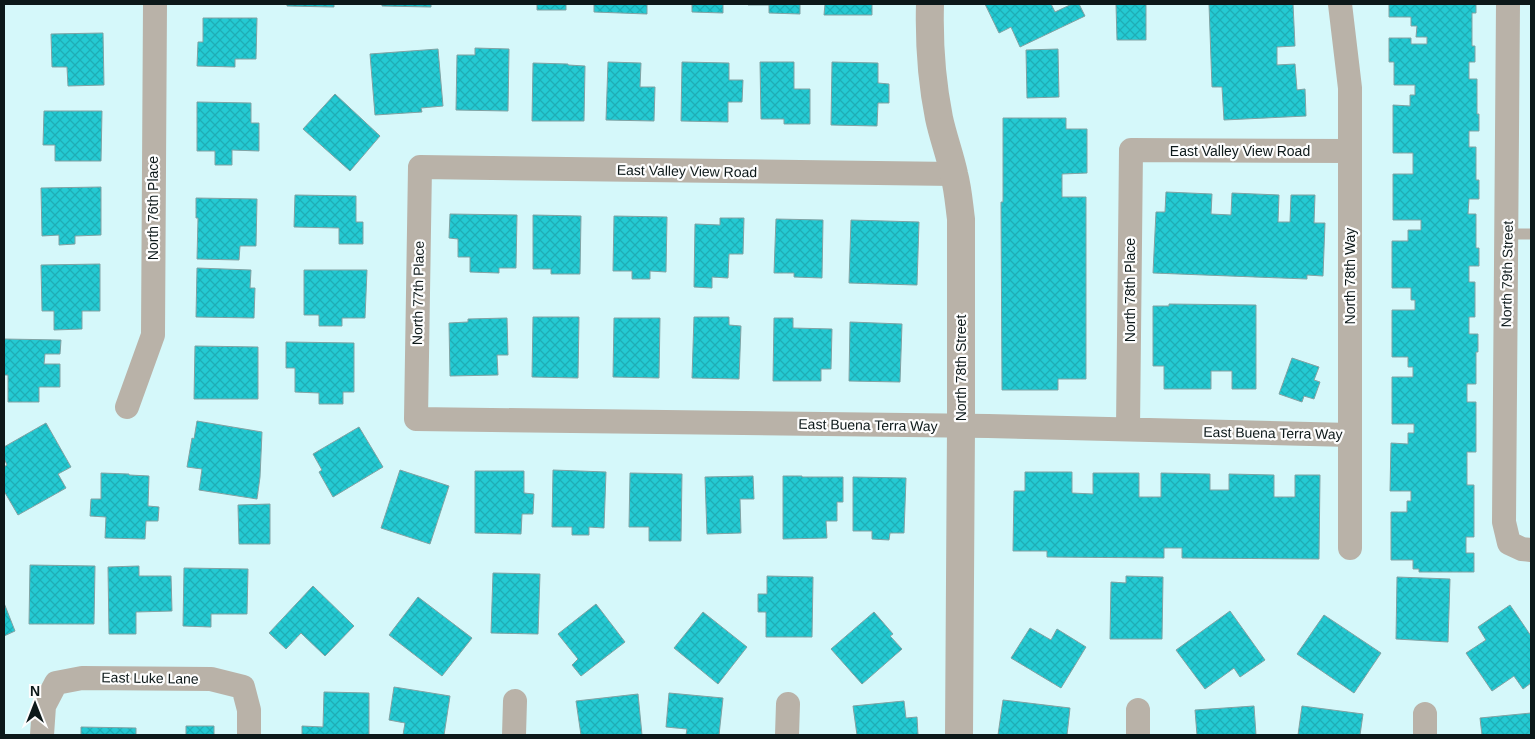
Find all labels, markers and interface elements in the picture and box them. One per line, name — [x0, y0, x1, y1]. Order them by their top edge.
street label: East Valley View Road — [1170, 143, 1310, 159]
street label: North 76th Place — [145, 156, 161, 260]
street label: East Valley View Road — [617, 162, 757, 180]
street label: North 79th Street — [1498, 220, 1516, 327]
street label: North 78th Way — [1342, 228, 1358, 324]
street label: North 78th Place — [1122, 238, 1138, 342]
street label: North 77th Place — [409, 241, 427, 345]
street label: North 78th Street — [953, 315, 969, 421]
street label: East Buena Terra Way — [798, 416, 938, 434]
street label: East Buena Terra Way — [1203, 424, 1343, 442]
street label: East Luke Lane — [101, 669, 199, 687]
north arrow — [10, 679, 60, 729]
text: N — [30, 683, 40, 699]

